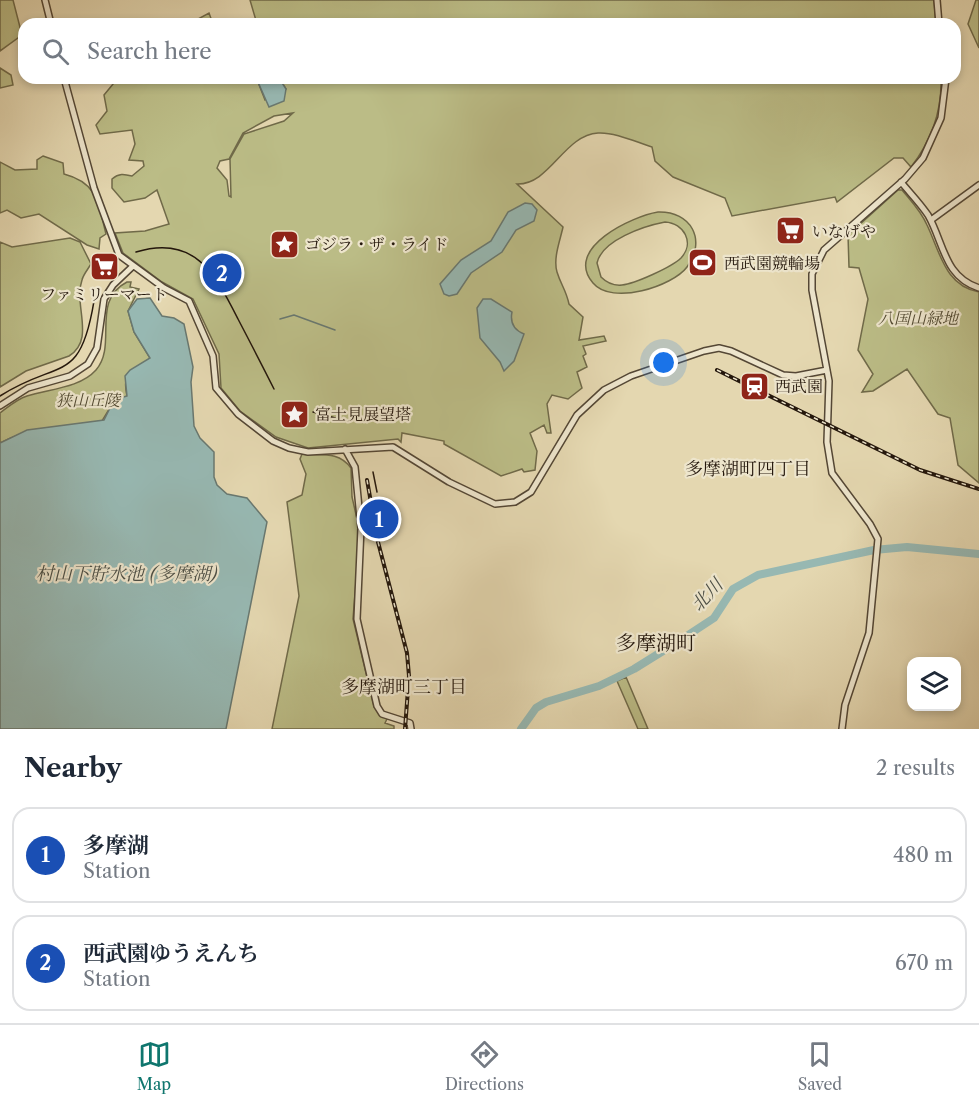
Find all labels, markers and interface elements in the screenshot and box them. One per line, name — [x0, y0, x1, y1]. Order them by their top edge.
search box — [18, 18, 961, 84]
icon: search — [39, 35, 72, 68]
text: Search here — [87, 38, 212, 65]
supermarket icon: いなげや — [775, 215, 807, 247]
place label: いなげや — [812, 221, 876, 241]
place icon: ゴジラ・ザ・ライド — [268, 228, 300, 260]
place label: ゴジラ・ザ・ライド — [305, 234, 449, 254]
sports icon: 西武園競輪場 — [687, 247, 719, 279]
supermarket icon: ファミリーマート — [88, 250, 120, 282]
pin: 2 — [202, 250, 242, 296]
place label: 西武園競輪場 — [724, 253, 820, 273]
place label: ファミリーマート — [40, 284, 168, 304]
park label: 八国山緑地 — [878, 308, 960, 328]
your location — [649, 348, 678, 377]
station icon: 西武園 — [738, 370, 770, 402]
place label: 西武園 — [775, 376, 823, 396]
park label: 狭山丘陵 — [56, 390, 122, 410]
place icon: 富士見展望塔 — [278, 398, 310, 430]
place label: 富士見展望塔 — [315, 404, 411, 424]
district label: 多摩湖町四丁目 — [685, 458, 811, 480]
pin: 1 — [360, 496, 398, 542]
water label: 村山下貯水池 (多摩湖) — [36, 563, 218, 585]
water label: 北川 — [687, 573, 729, 616]
district label: 多摩湖町 — [616, 631, 696, 655]
map controls — [907, 657, 961, 711]
button: layers — [907, 657, 961, 711]
district label: 多摩湖町三丁目 — [341, 676, 467, 698]
text: Nearby — [24, 752, 122, 784]
text: 2 results — [876, 756, 955, 780]
text: 多摩湖 — [83, 832, 149, 859]
text: 1 — [41, 843, 50, 867]
text: 480 m — [893, 843, 953, 867]
text: Station — [83, 859, 151, 883]
text: 西武園ゆうえんち — [83, 940, 259, 967]
text: 2 — [40, 951, 51, 975]
text: 670 m — [895, 951, 953, 975]
text: Station — [83, 967, 151, 991]
tab: Map — [137, 1038, 171, 1094]
tab: Directions — [445, 1038, 524, 1094]
tab: Saved — [798, 1038, 842, 1094]

